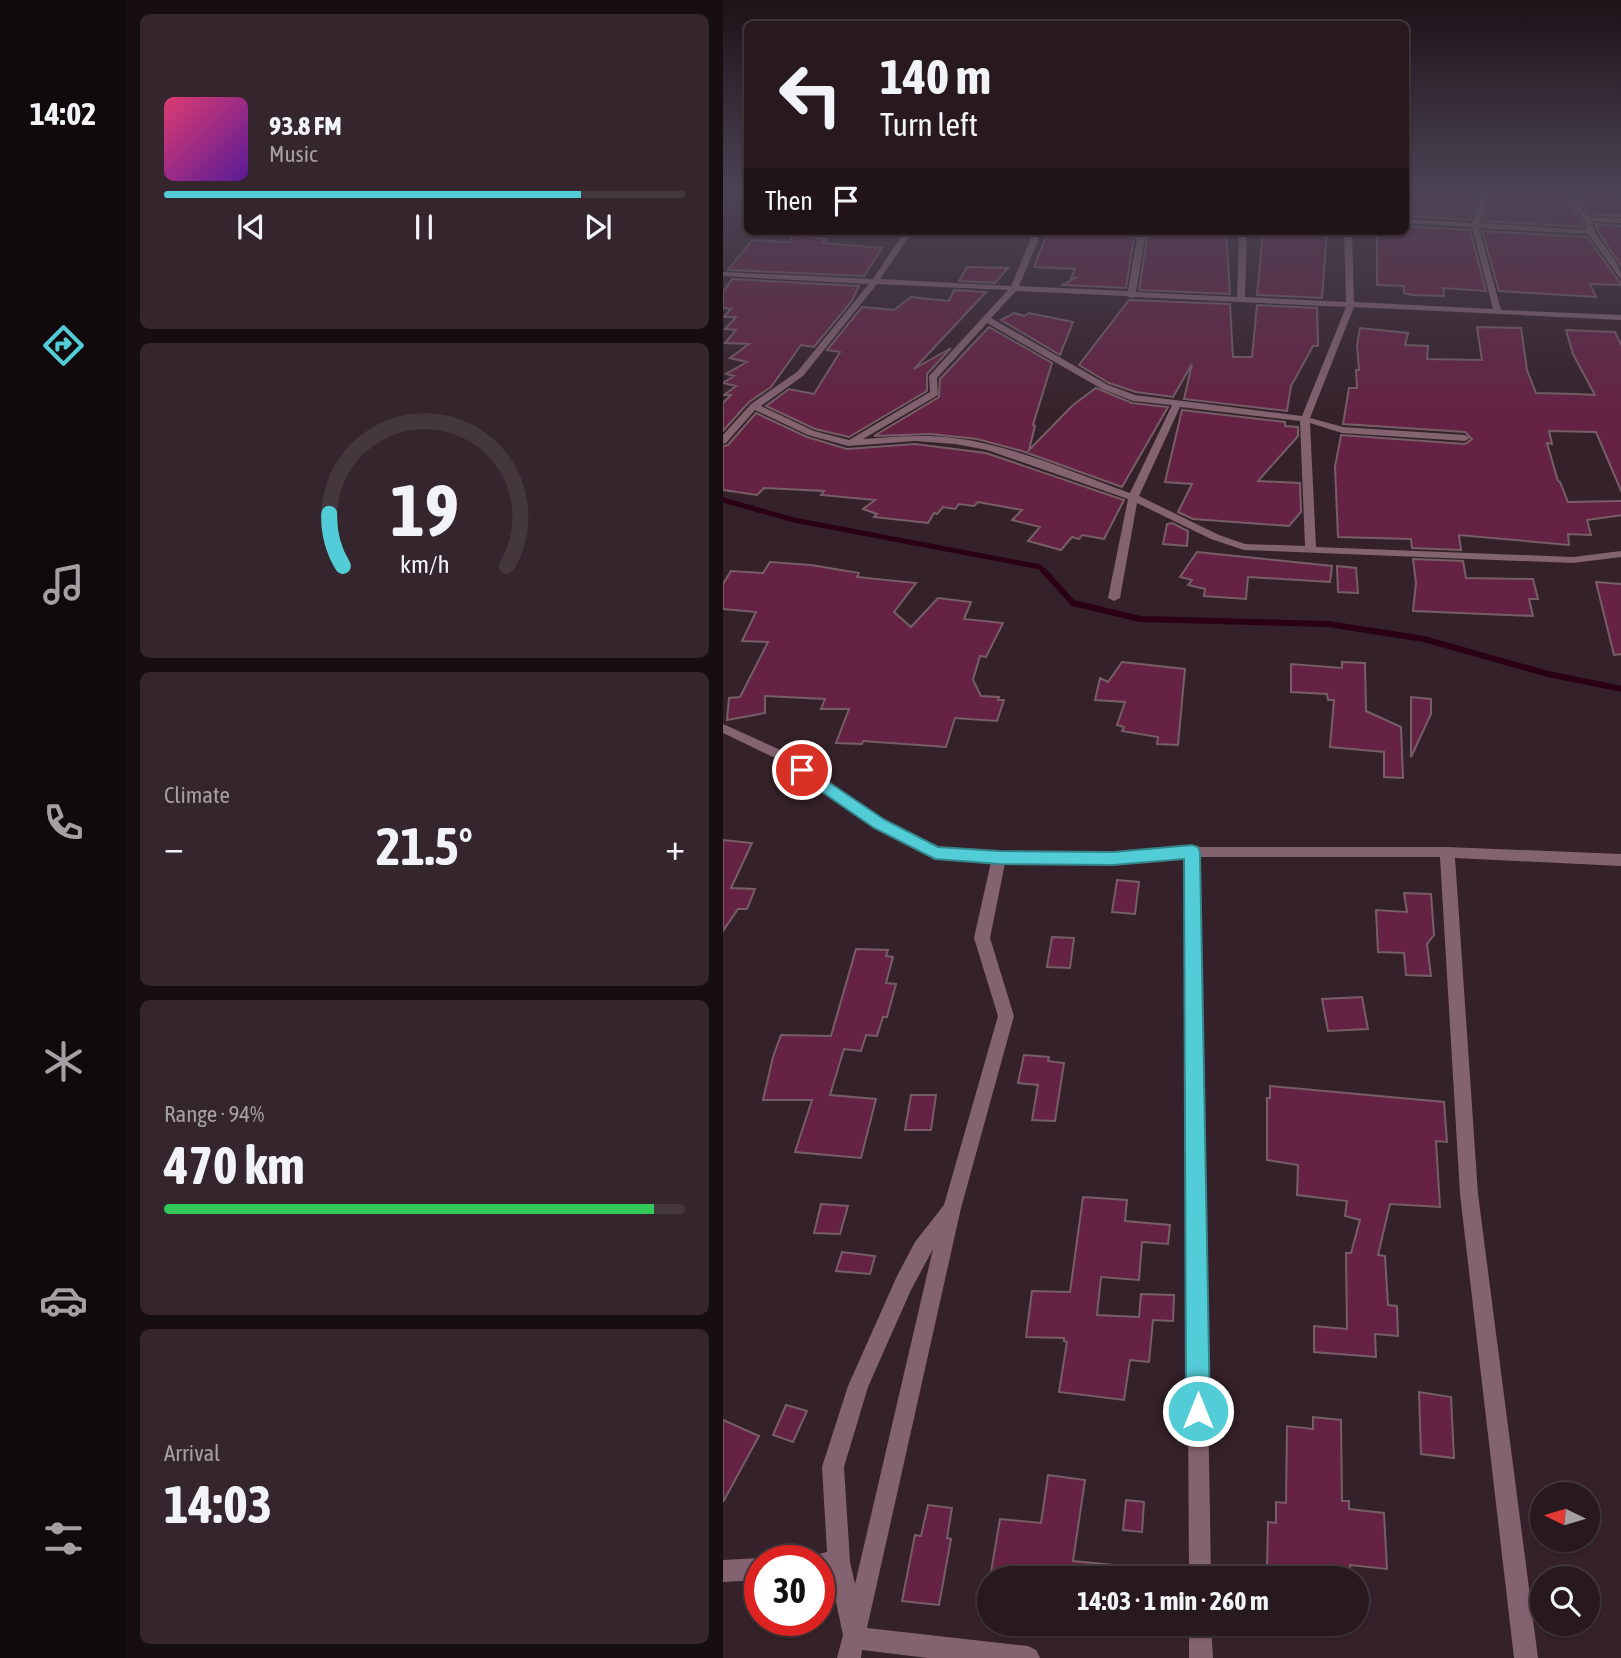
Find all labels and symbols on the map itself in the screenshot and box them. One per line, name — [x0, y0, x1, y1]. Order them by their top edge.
pin — [772, 740, 832, 800]
position arrow — [1161, 1374, 1235, 1448]
north arrow — [1530, 1482, 1600, 1552]
speed limit sign: 30 — [744, 1545, 835, 1636]

